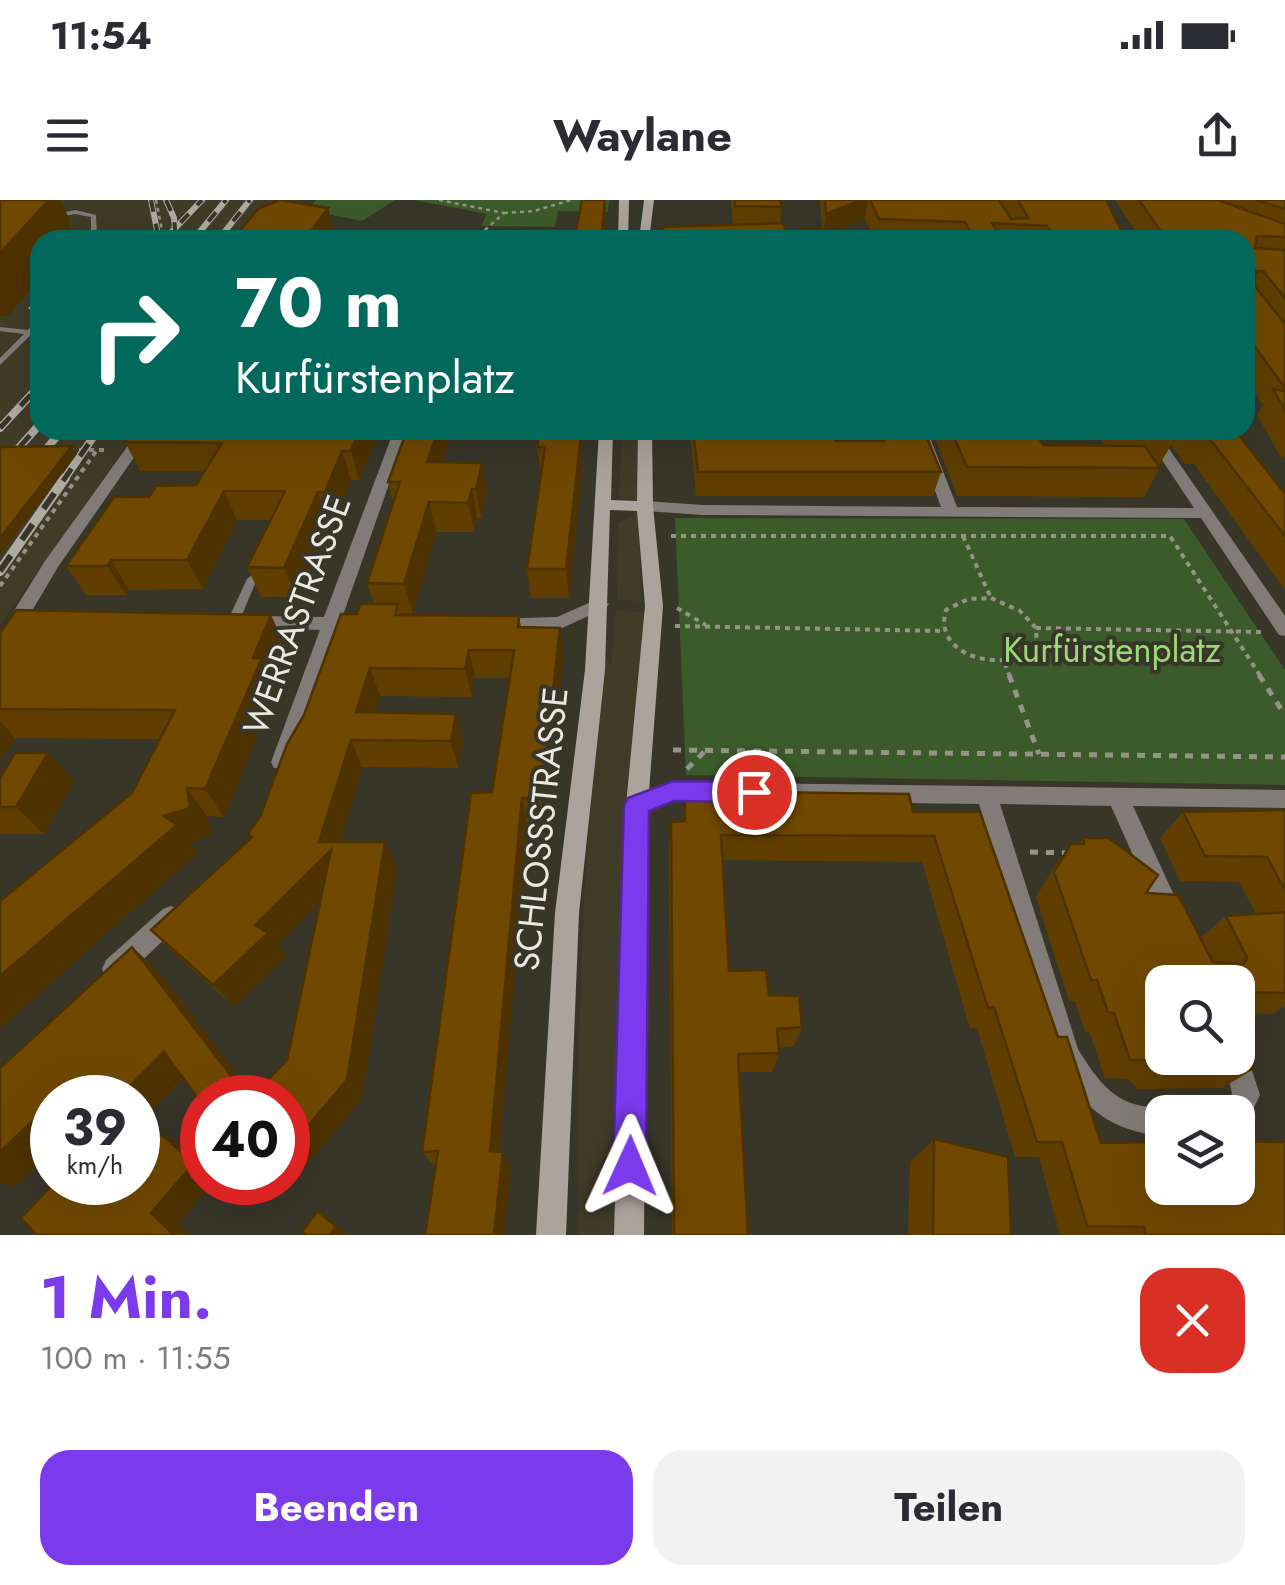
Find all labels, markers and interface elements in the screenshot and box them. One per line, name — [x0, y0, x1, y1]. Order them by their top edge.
text: 11:54 — [50, 8, 152, 63]
text: Waylane — [553, 103, 732, 168]
icon: menu — [40, 108, 95, 163]
icon: share — [1190, 108, 1245, 163]
text: 70 m — [235, 252, 402, 353]
icon: right — [70, 270, 200, 400]
text: Kurfürstenplatz — [235, 345, 515, 410]
street label: WERRASTRASSE — [230, 488, 364, 742]
park label: Kurfürstenplatz — [1003, 625, 1221, 675]
street label: SCHLOSSSTRASSE — [501, 685, 581, 973]
pin — [712, 750, 797, 835]
icon: arrive — [727, 765, 782, 820]
map controls — [1145, 965, 1255, 1205]
button: search — [1145, 965, 1255, 1075]
speed limit sign: 40 — [180, 1075, 310, 1205]
text: 39 — [63, 1091, 127, 1164]
button: layers — [1145, 1095, 1255, 1205]
position arrow — [578, 1114, 682, 1218]
text: km/h — [67, 1147, 123, 1183]
text: 1 Min. — [40, 1254, 212, 1341]
button: close — [1140, 1268, 1245, 1373]
text: 100 m · 11:55 — [40, 1335, 231, 1381]
button: Beenden — [40, 1450, 633, 1565]
button: Teilen — [653, 1450, 1245, 1565]

